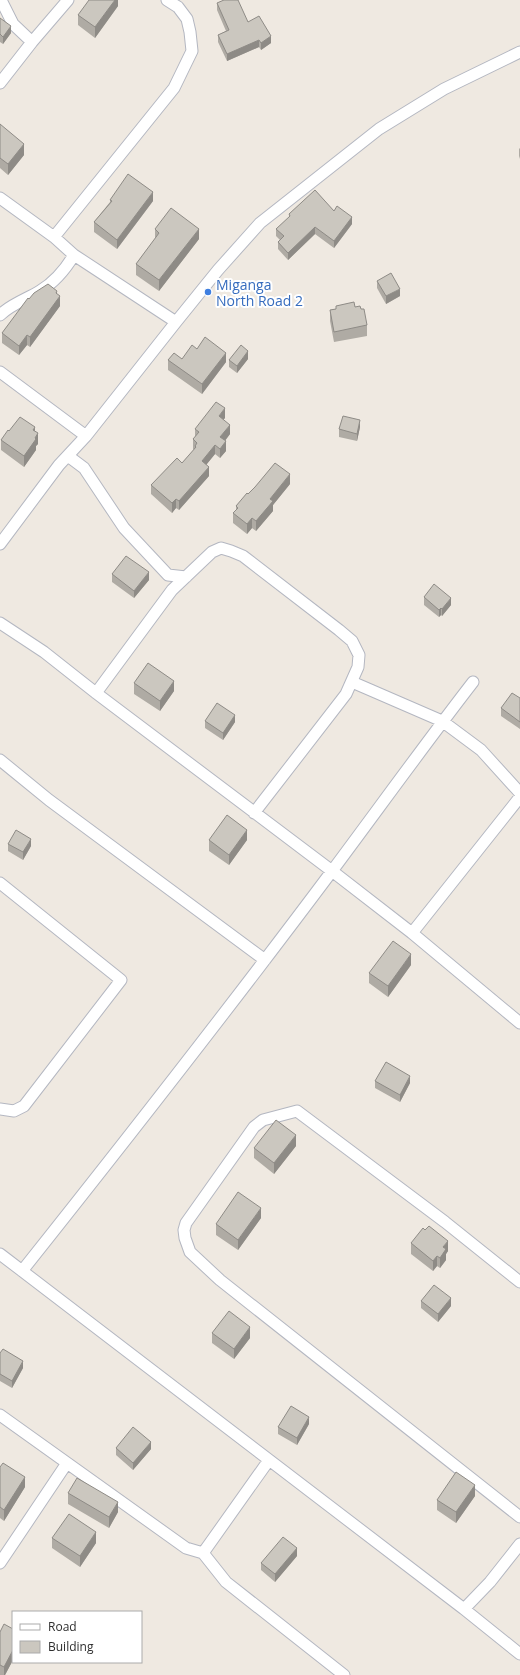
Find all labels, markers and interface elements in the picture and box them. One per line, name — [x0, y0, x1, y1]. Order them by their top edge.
place label: Miganga North Road 2 — [216, 275, 303, 310]
marker: Miganga North Road 2 — [203, 287, 213, 297]
legend — [12, 1611, 142, 1663]
text: Road — [48, 1618, 77, 1635]
text: Building — [48, 1638, 94, 1655]

